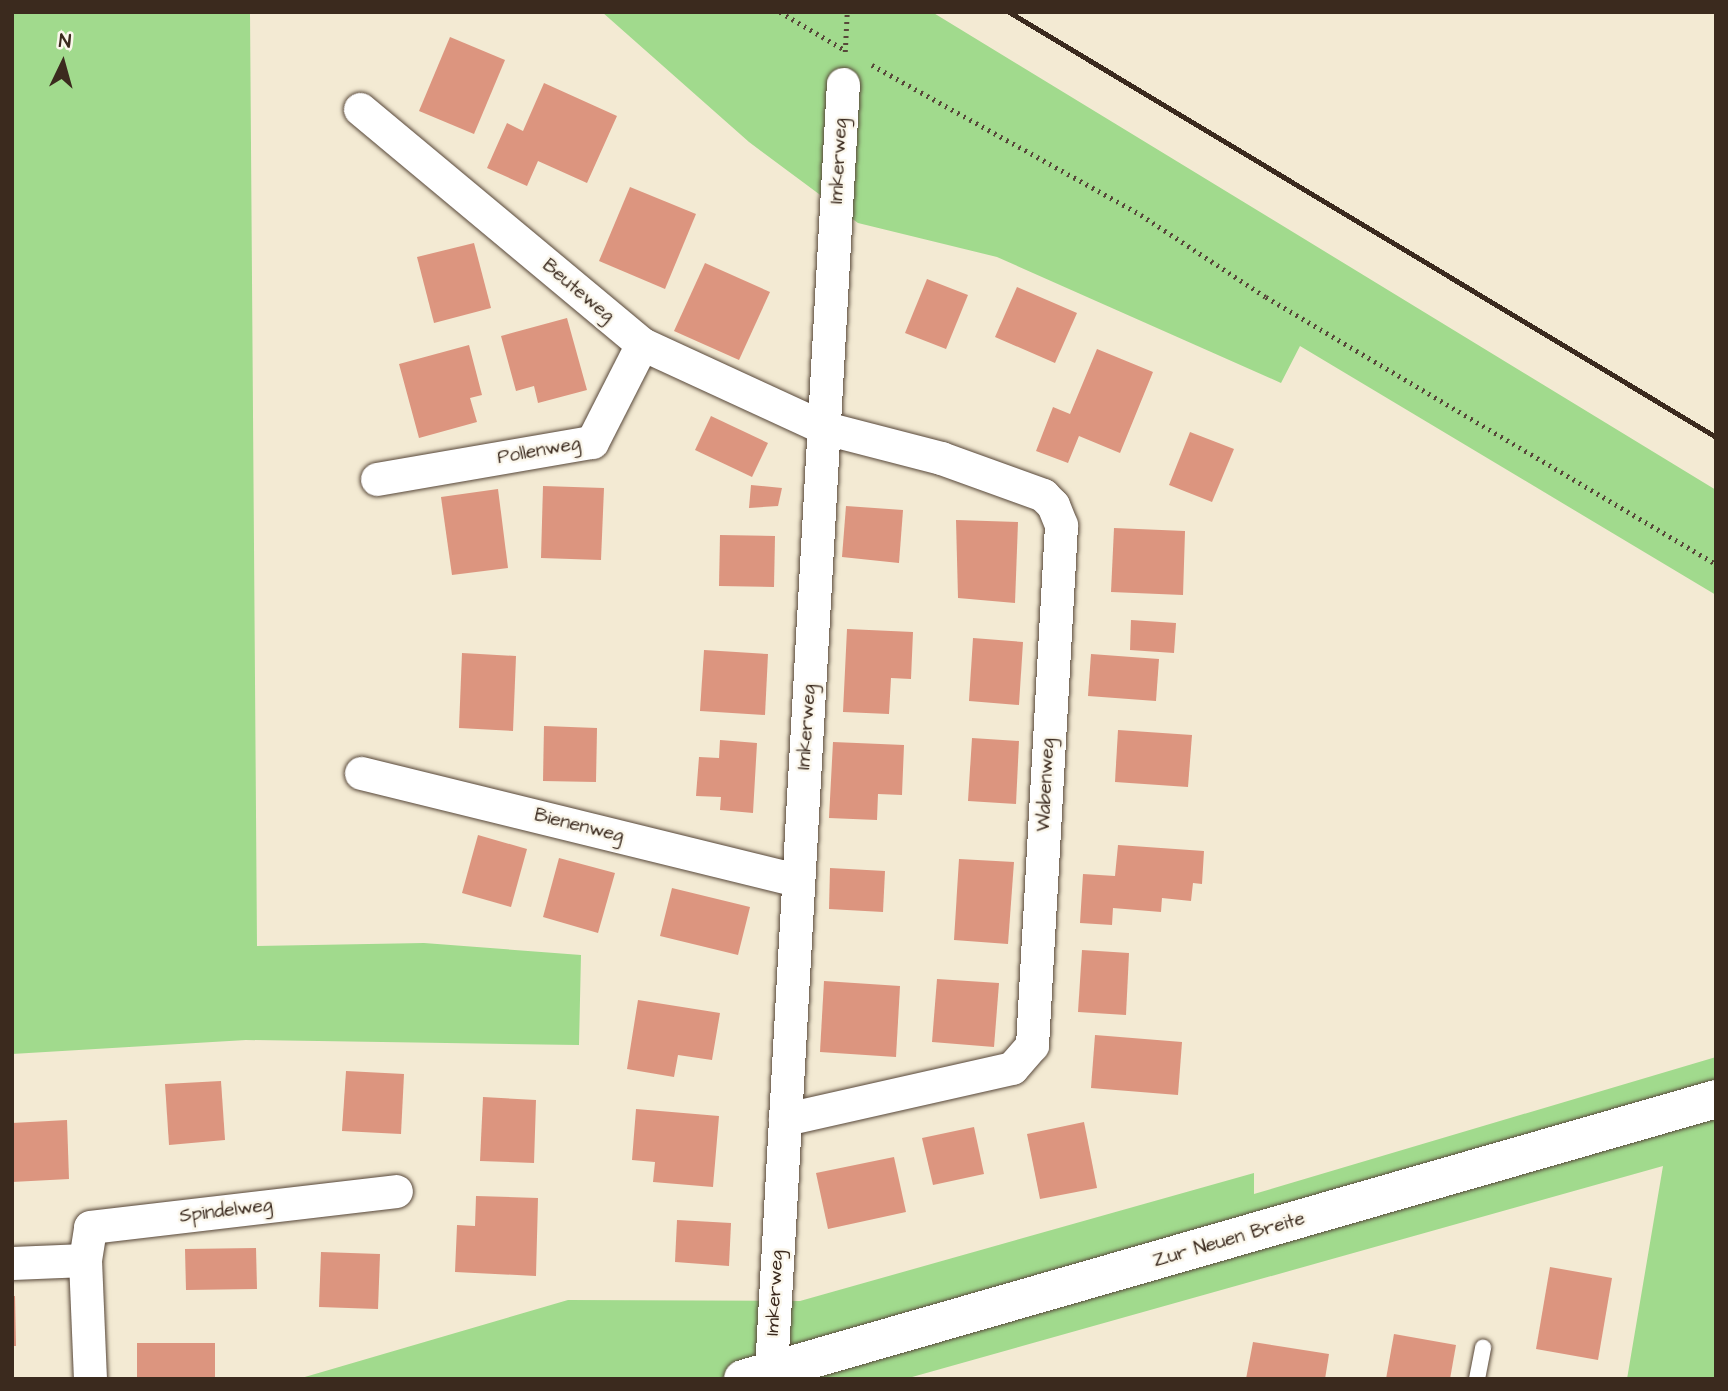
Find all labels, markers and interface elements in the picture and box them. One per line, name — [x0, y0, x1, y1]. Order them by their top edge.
north arrow — [28, 28, 98, 98]
text: N — [58, 28, 72, 56]
street label: Imkerweg — [825, 118, 853, 204]
street label: Beuteweg — [537, 254, 619, 328]
street label: Pollenweg — [496, 432, 582, 470]
street label: Imkerweg — [793, 684, 821, 770]
street label: Wabenweg — [1032, 738, 1060, 832]
street label: Bienenweg — [532, 804, 626, 848]
street label: Spindelweg — [178, 1194, 274, 1228]
street label: Zur Neuen Breite — [1150, 1207, 1308, 1273]
street label: Imkerweg — [761, 1250, 789, 1336]

